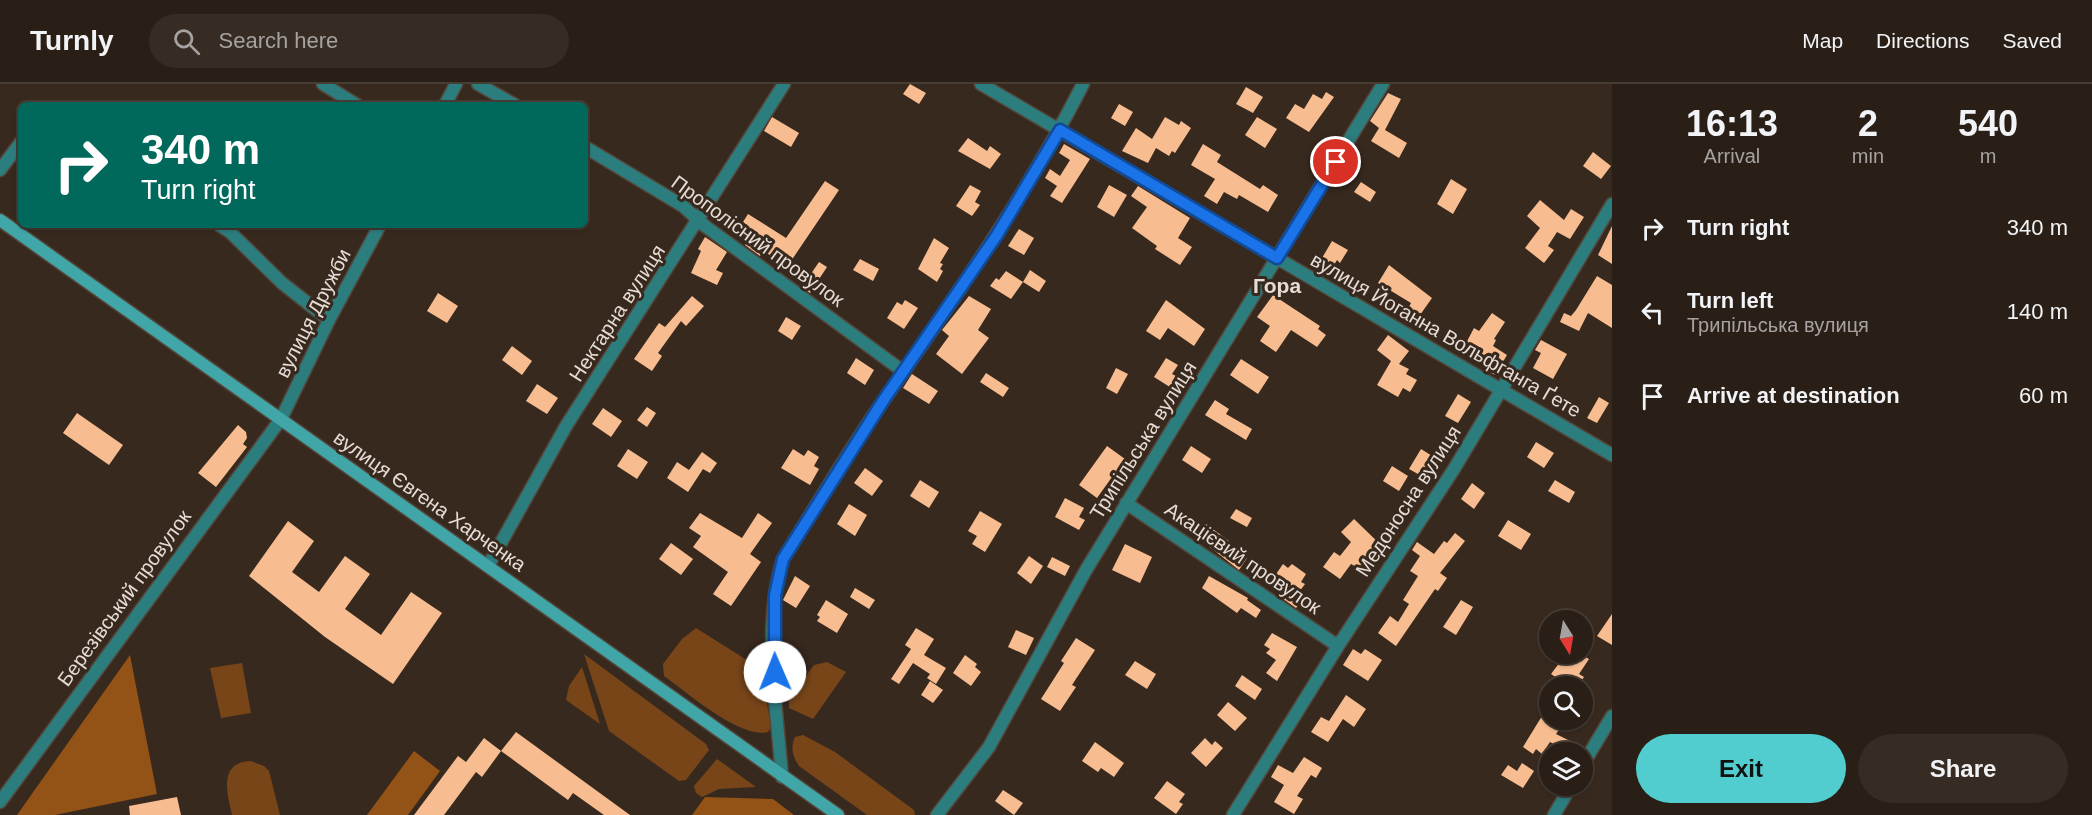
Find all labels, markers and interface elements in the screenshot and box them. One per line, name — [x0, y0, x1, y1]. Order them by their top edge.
search box — [149, 14, 569, 68]
text: Turnly — [30, 25, 113, 56]
icon: search — [170, 25, 203, 58]
text: Search here — [218, 28, 338, 53]
text: Map — [1802, 29, 1843, 52]
text: Directions — [1876, 29, 1969, 52]
text: Saved — [2002, 29, 2062, 52]
text: 16:13 — [1686, 103, 1778, 144]
text: 2 — [1858, 103, 1878, 144]
text: 540 — [1958, 103, 2018, 144]
icon: right — [42, 126, 120, 204]
text: 340 m — [141, 126, 260, 173]
pin — [1310, 136, 1361, 187]
icon: arrive — [1319, 145, 1352, 178]
text: Arrival — [1704, 145, 1760, 167]
text: min — [1852, 145, 1884, 167]
text: m — [1980, 145, 1996, 167]
street label: Прополісний провулок — [667, 171, 849, 311]
text: Turn right — [141, 175, 256, 205]
icon: right — [1636, 212, 1669, 245]
text: Turn right — [1687, 215, 1789, 240]
text: 340 m — [2007, 215, 2068, 240]
street label: Нектарна вулиця — [565, 241, 669, 385]
street label: вулиця Дружби — [271, 245, 355, 381]
street label: вулиця Йоганна Вольфганга Ґете — [1307, 248, 1585, 422]
district label: Гора — [1253, 274, 1301, 297]
text: Turn left — [1687, 288, 1773, 313]
icon: left — [1636, 296, 1669, 329]
text: 140 m — [2007, 299, 2068, 324]
text: Трипільська вулиця — [1687, 314, 1869, 336]
street label: Трипільська вулиця — [1085, 357, 1201, 523]
icon: arrive — [1636, 380, 1669, 413]
text: Arrive at destination — [1687, 383, 1900, 408]
text: 60 m — [2019, 383, 2068, 408]
street label: Медоносна вулиця — [1351, 422, 1465, 580]
street label: вулиця Євгена Харченка — [330, 426, 531, 576]
street label: Акацієвий провулок — [1161, 498, 1325, 618]
street label: Березівський провулок — [53, 506, 195, 690]
north arrow — [1539, 610, 1593, 664]
map controls — [1539, 610, 1593, 796]
position arrow — [743, 640, 807, 704]
button: search — [1539, 676, 1593, 730]
button: Exit — [1636, 734, 1846, 803]
button: Share — [1858, 734, 2068, 803]
button: layers — [1539, 742, 1593, 796]

